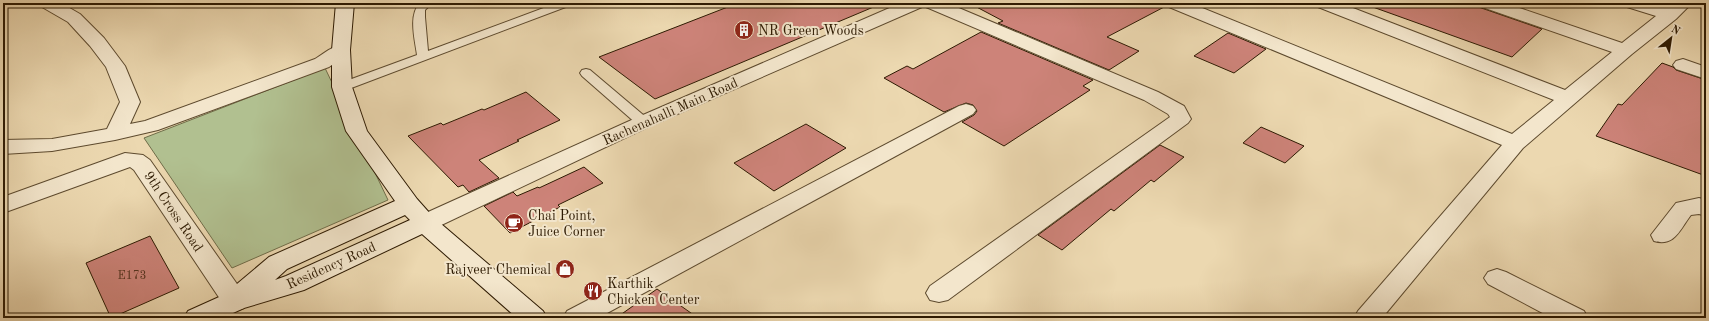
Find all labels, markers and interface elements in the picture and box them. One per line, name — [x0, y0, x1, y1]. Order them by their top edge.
north arrow — [1651, 18, 1691, 58]
building icon: NR Green Woods — [733, 19, 755, 41]
place label: NR Green Woods — [758, 24, 864, 38]
text: N — [1669, 24, 1682, 38]
street label: Rachenahalli Main Road — [601, 76, 740, 148]
street label: 9th Cross Road — [141, 169, 205, 254]
place label: Chai Point, Juice Corner — [528, 209, 605, 239]
cafe icon: Chai Point, Juice Corner — [503, 212, 525, 234]
street label: Residency Road — [285, 240, 378, 292]
shop icon: Rajveer Chemical — [554, 258, 576, 280]
place label: Rajveer Chemical — [445, 263, 551, 277]
house number: E173 — [117, 270, 147, 282]
place label: Karthik Chicken Center — [607, 277, 700, 307]
restaurant icon: Karthik Chicken Center — [582, 280, 604, 302]

